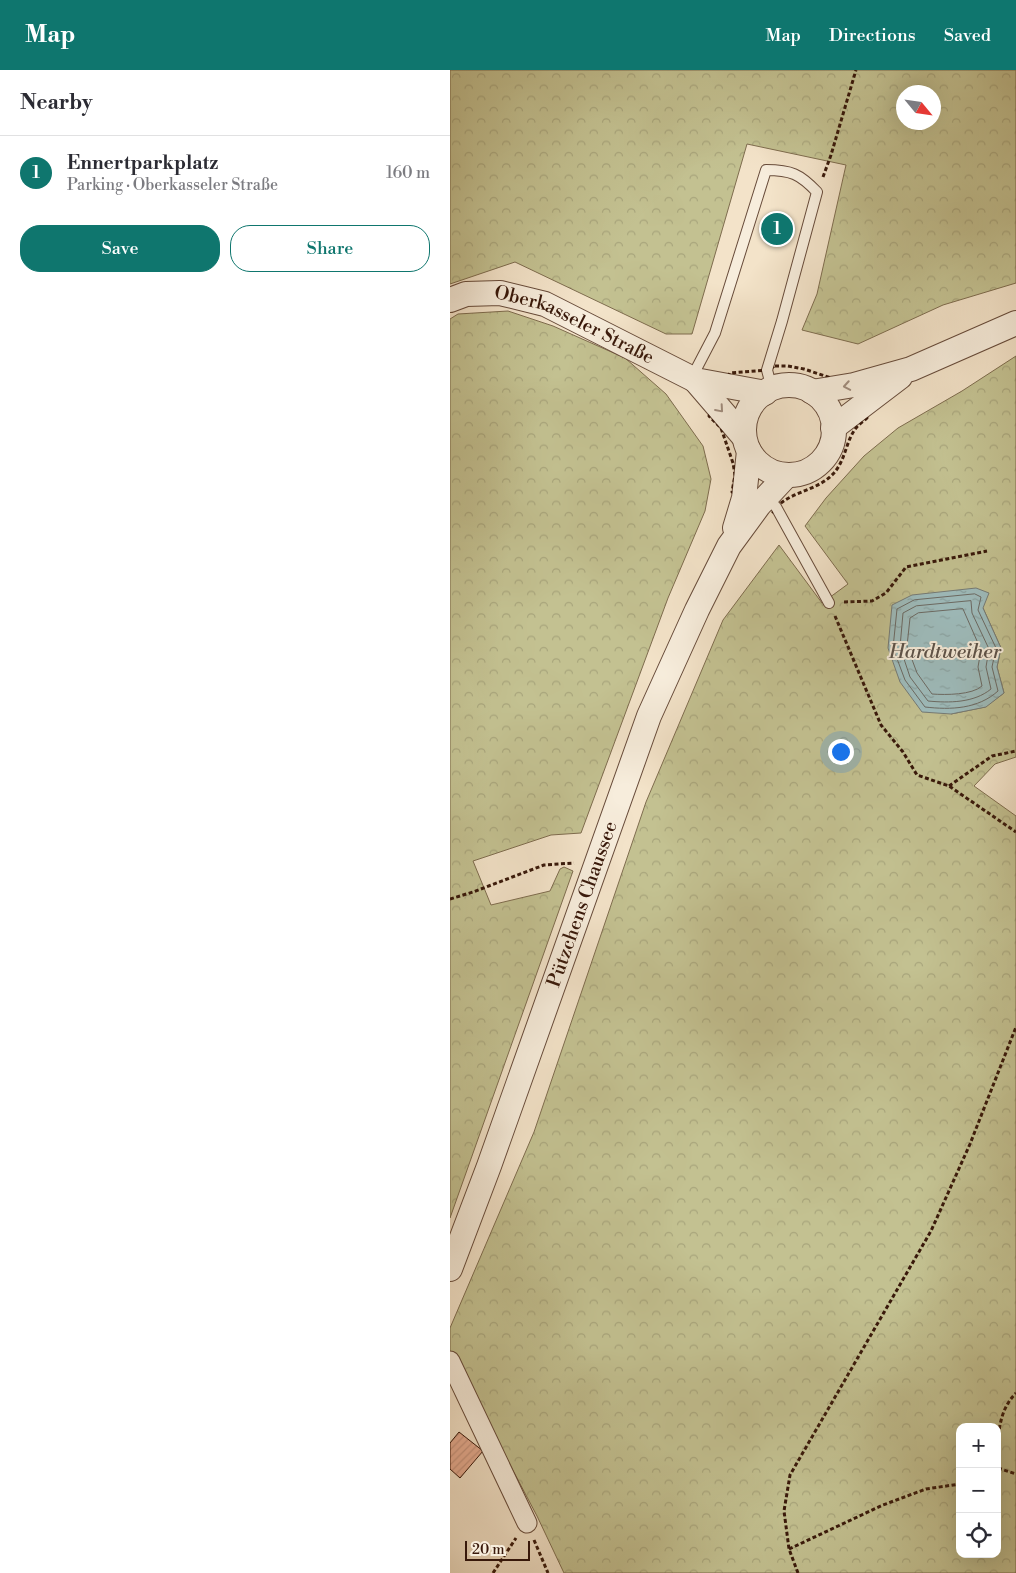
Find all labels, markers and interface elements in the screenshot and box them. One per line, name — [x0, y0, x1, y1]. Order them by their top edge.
text: Map — [25, 20, 75, 50]
text: Map — [765, 24, 801, 47]
text: Directions — [829, 24, 916, 47]
text: Saved — [944, 24, 991, 47]
north arrow — [896, 85, 941, 130]
text: Nearby — [20, 90, 93, 116]
text: Ennertparkplatz — [67, 151, 218, 175]
text: 1 — [32, 163, 40, 183]
text: 160 m — [386, 163, 430, 183]
text: Parking · Oberkasseler Straße — [67, 175, 278, 195]
pin: 1 — [761, 210, 793, 248]
button: Save — [20, 225, 220, 272]
button: Share — [230, 225, 430, 272]
street label: Oberkasseler Straße — [492, 280, 658, 369]
one-way arrow — [843, 380, 852, 390]
one-way arrow — [714, 403, 723, 412]
water label: Hardtweiher — [888, 640, 1002, 665]
your location — [828, 739, 854, 765]
street label: Pützchens Chaussee — [542, 818, 623, 990]
map controls — [956, 1423, 1001, 1558]
button: + — [956, 1423, 1001, 1468]
button: − — [956, 1468, 1001, 1513]
button: locate — [956, 1513, 1001, 1558]
scale bar — [465, 1538, 530, 1561]
text: 20 m — [472, 1541, 504, 1559]

